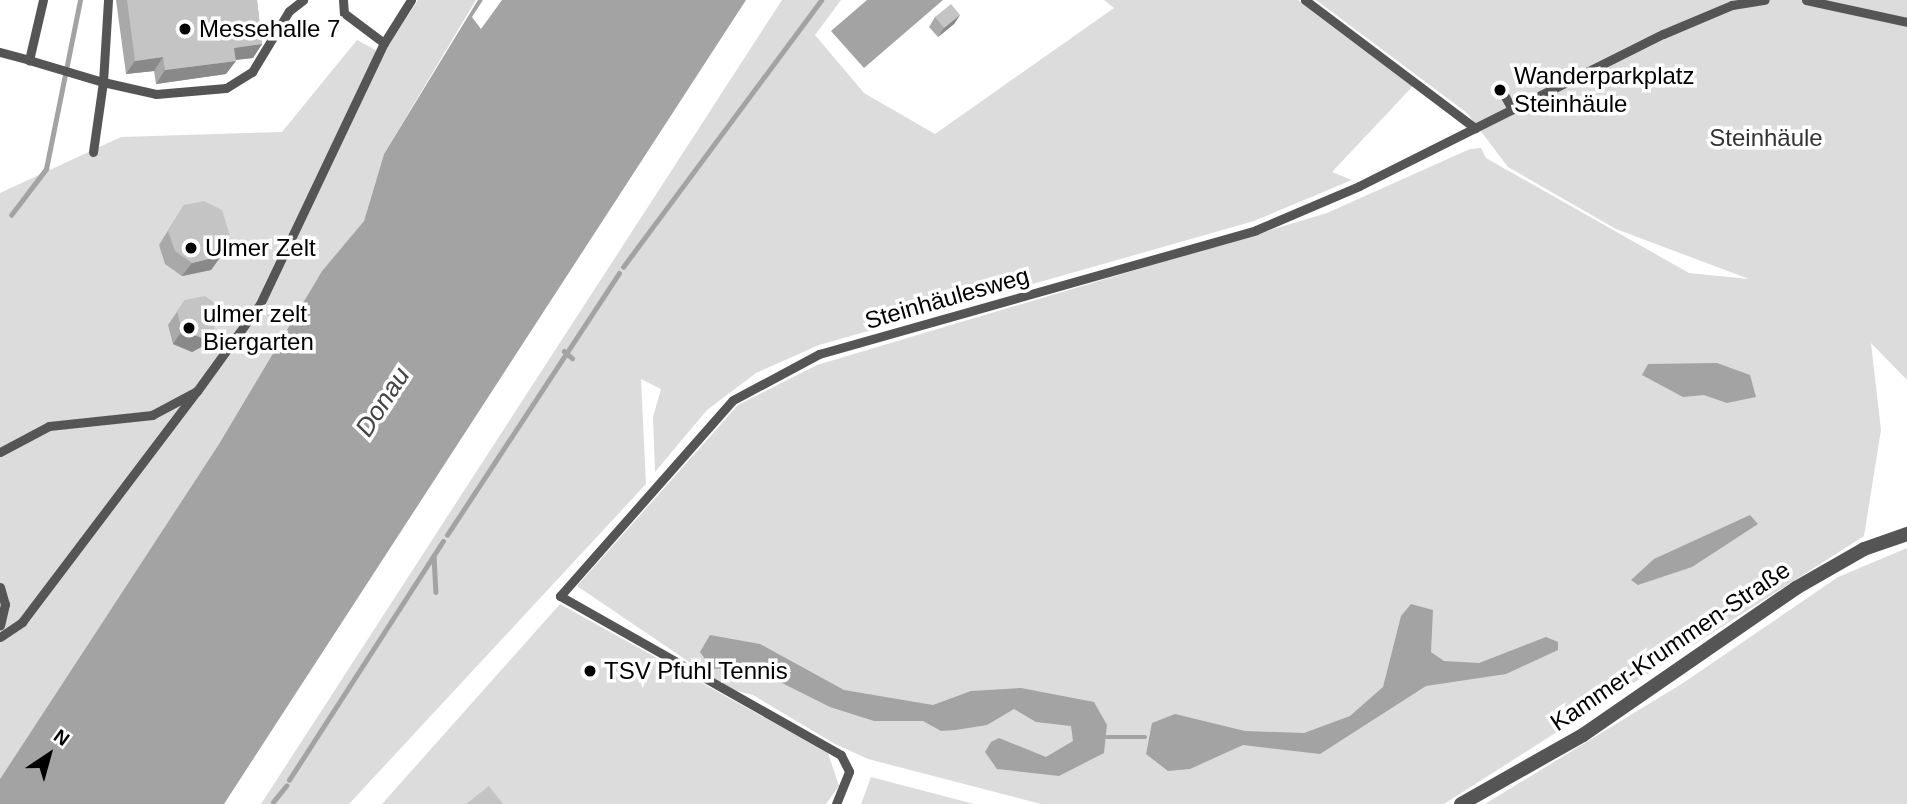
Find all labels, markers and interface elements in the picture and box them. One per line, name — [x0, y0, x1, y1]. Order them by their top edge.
place label: Messehalle 7 — [199, 15, 340, 43]
marker: Messehalle 7 — [177, 21, 193, 37]
place label: Wanderparkplatz Steinhäule — [1514, 62, 1695, 118]
marker: Wanderparkplatz Steinhäule — [1492, 82, 1508, 98]
park label: Steinhäule — [1709, 124, 1823, 152]
place label: Ulmer Zelt — [205, 234, 316, 262]
marker: Ulmer Zelt — [183, 240, 199, 256]
street label: Steinhäulesweg — [862, 261, 1032, 335]
place label: ulmer zelt Biergarten — [203, 300, 314, 356]
marker: ulmer zelt Biergarten — [181, 320, 197, 336]
water label: Donau — [349, 361, 417, 443]
street label: Kammer-Krummen-Straße — [1545, 555, 1795, 737]
place label: TSV Pfuhl Tennis — [604, 657, 788, 685]
marker: TSV Pfuhl Tennis — [582, 663, 598, 679]
north arrow — [14, 720, 84, 790]
text: N — [50, 725, 73, 750]

